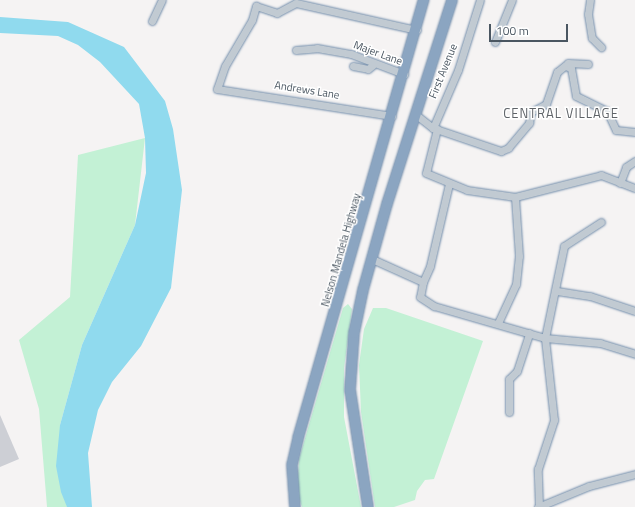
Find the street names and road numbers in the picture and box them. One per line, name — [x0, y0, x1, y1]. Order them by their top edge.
street label: Majer Lane — [352, 38, 404, 68]
street label: First Avenue — [426, 42, 460, 100]
street label: Andrews Lane — [274, 78, 340, 102]
street label: Nelson Mandela Highway — [318, 192, 364, 308]

